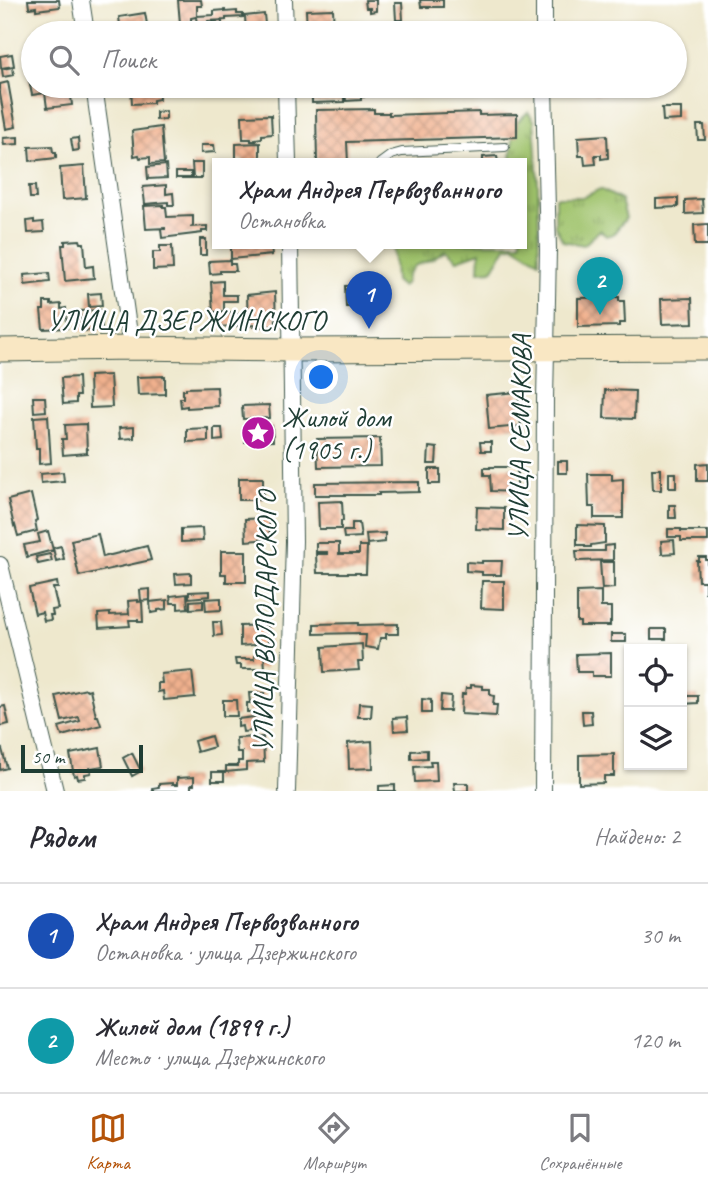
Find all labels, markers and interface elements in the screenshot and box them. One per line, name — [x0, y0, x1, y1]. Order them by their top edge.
search box — [21, 21, 687, 98]
icon: search — [45, 41, 83, 79]
text: Поиск — [101, 43, 156, 76]
popup — [212, 158, 527, 249]
text: Храм Андрея Первозванного — [238, 173, 501, 206]
text: Остановка — [238, 206, 324, 235]
pin: 2 — [577, 257, 623, 315]
pin: 1 — [346, 271, 392, 329]
street label: УЛИЦА ДЗЕРЖИНСКОГО — [47, 303, 328, 338]
street label: УЛИЦА СЕМАКОВА — [500, 333, 539, 542]
your location — [304, 360, 338, 394]
place label: Жилой дом (1905 г.) — [282, 400, 393, 467]
place icon: Жилой дом (1905 г.) — [239, 414, 277, 452]
street label: УЛИЦА ВОЛОДАРСКОГО — [245, 488, 284, 753]
map controls — [624, 644, 687, 770]
button: locate — [624, 644, 687, 707]
button: layers — [624, 707, 687, 770]
scale bar — [21, 742, 144, 774]
text: 50 m — [32, 745, 64, 769]
text: Рядом — [28, 818, 95, 856]
text: Найдено: 2 — [594, 822, 680, 851]
text: Храм Андрея Первозванного — [95, 905, 358, 938]
text: 1 — [46, 921, 56, 950]
text: 30 m — [641, 921, 680, 950]
text: Остановка · улица Дзержинского — [95, 938, 356, 967]
text: Жилой дом (1899 г.) — [95, 1010, 289, 1043]
text: 2 — [46, 1026, 56, 1055]
text: 120 m — [631, 1026, 680, 1055]
text: Место · улица Дзержинского — [95, 1043, 324, 1072]
tab: Карта — [87, 1109, 130, 1175]
tab: Маршрут — [303, 1109, 366, 1175]
tab: Сохранённые — [539, 1109, 621, 1175]

